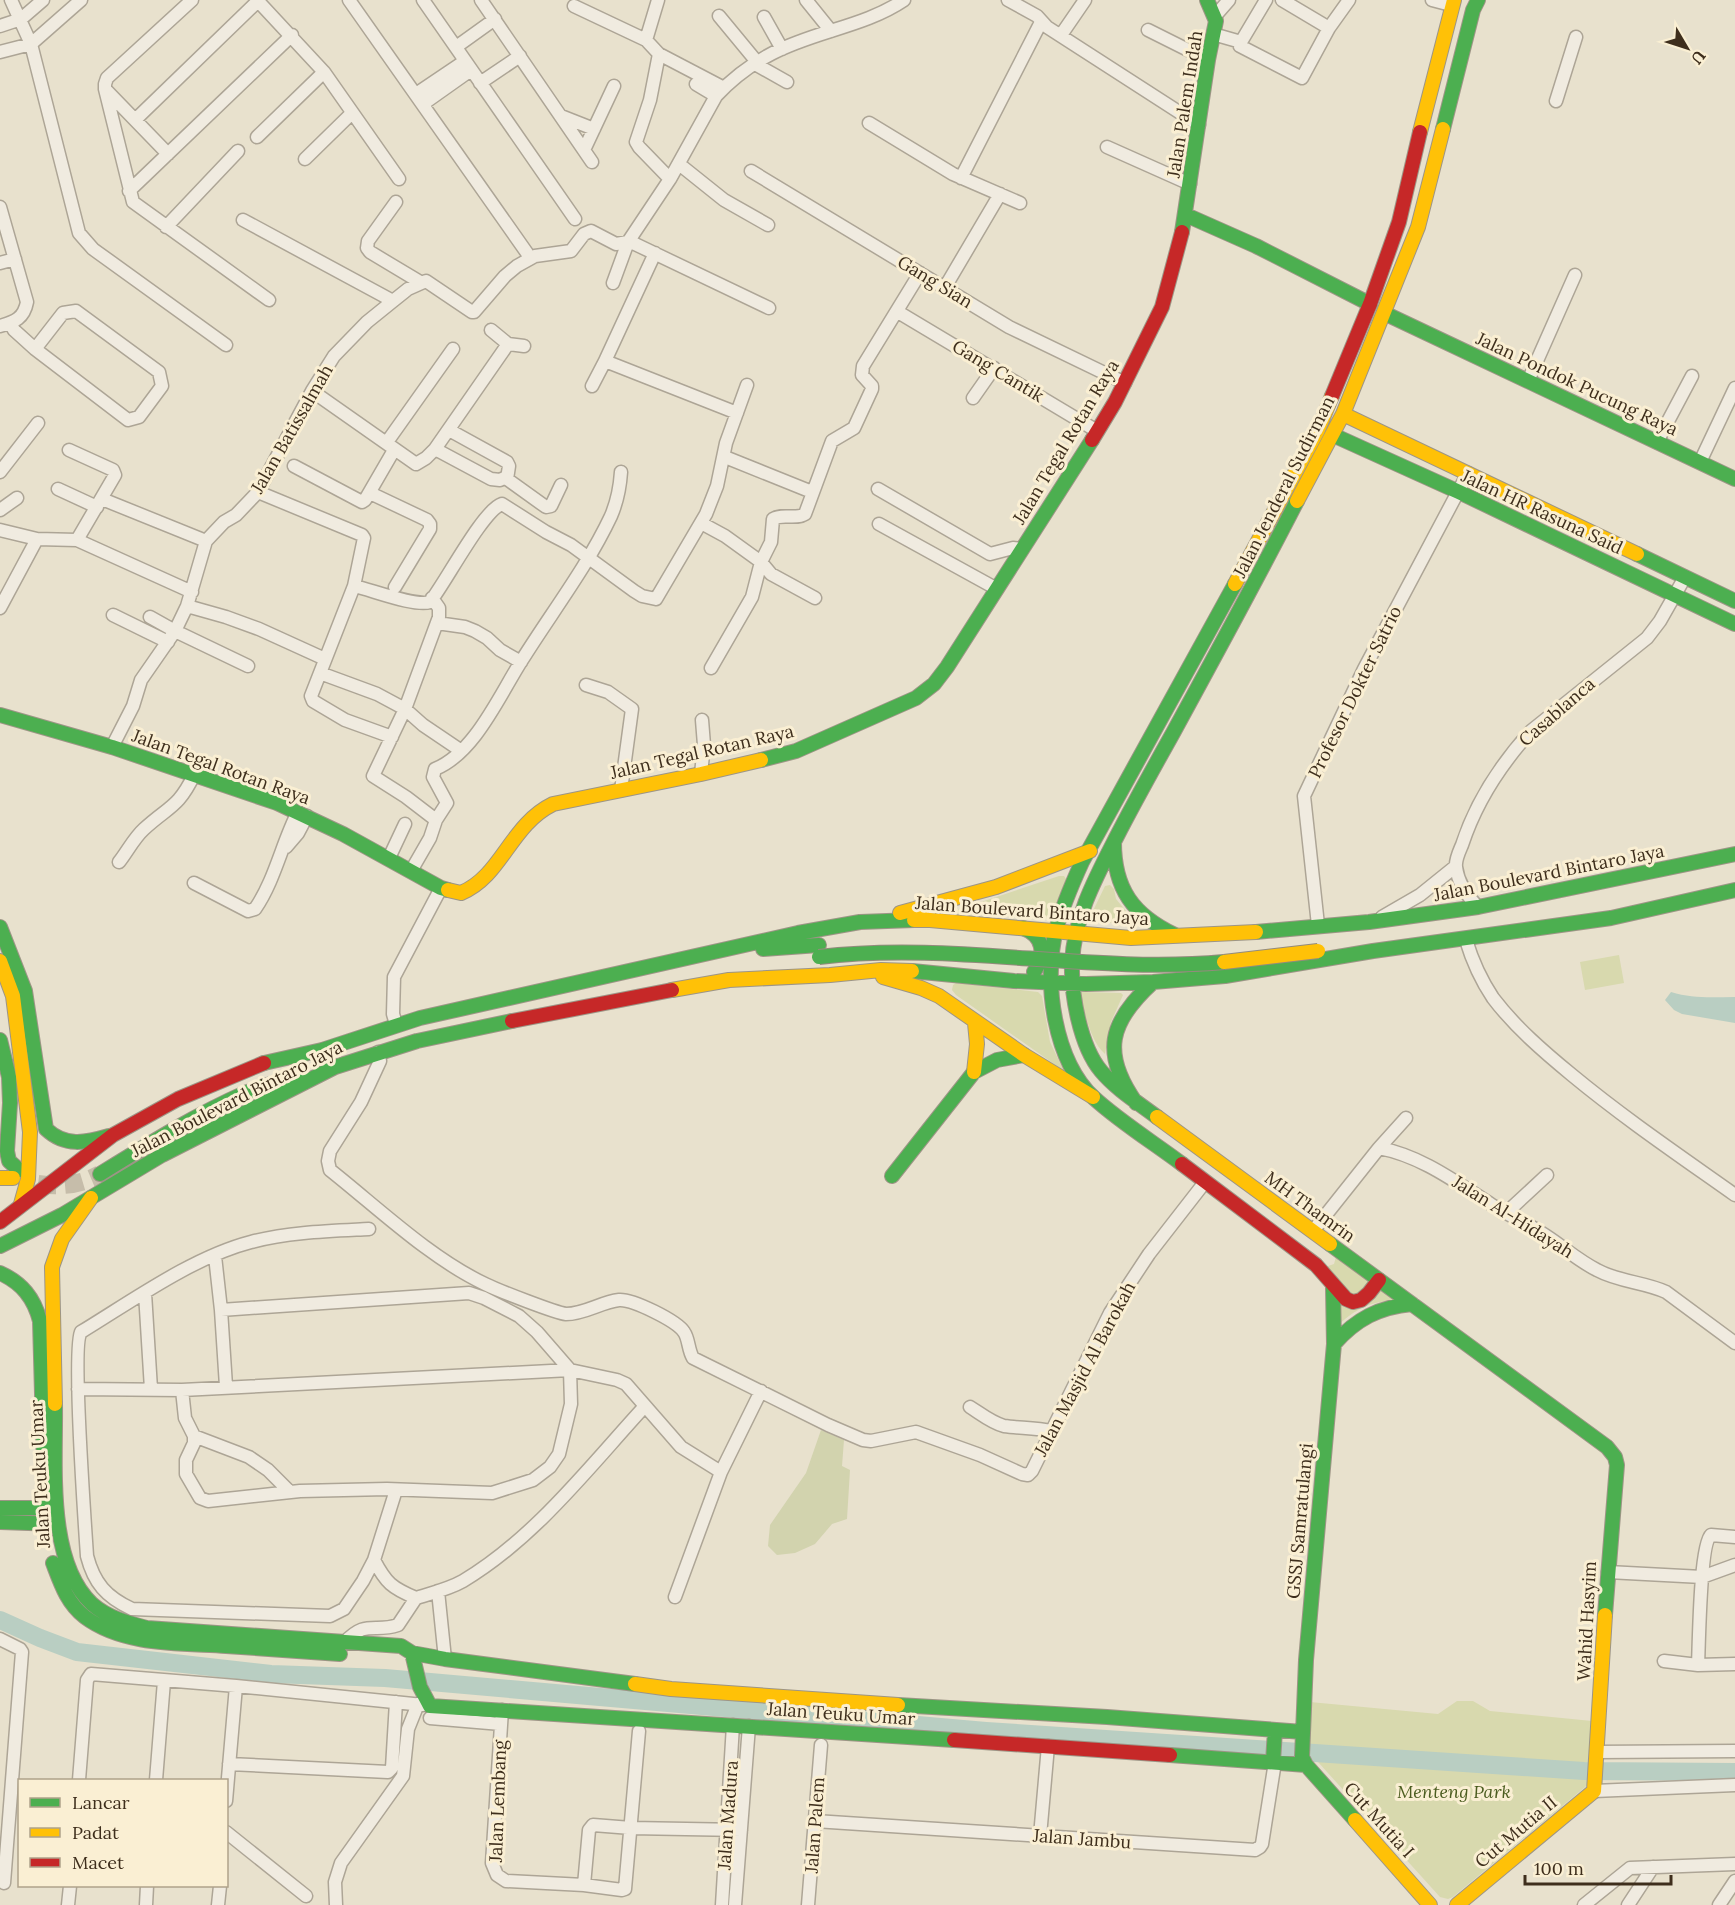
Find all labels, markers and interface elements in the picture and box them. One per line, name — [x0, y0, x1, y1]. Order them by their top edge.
north arrow — [1657, 18, 1717, 78]
street label: Jalan Palem Indah — [1161, 28, 1208, 180]
text: U — [1687, 46, 1710, 68]
street label: Gang Sian — [893, 250, 977, 313]
street label: Jalan Pondok Pucung Raya — [1472, 326, 1682, 441]
street label: Gang Cantik — [948, 334, 1049, 407]
street label: Jalan Tegal Rotan Raya — [1007, 355, 1124, 529]
street label: Jalan Batissalmah — [245, 360, 338, 498]
street label: Jalan Jenderal Sudirman — [1227, 392, 1339, 582]
street label: Jalan HR Rasuna Said — [1457, 464, 1627, 559]
street label: Profesor Dokter Satrio — [1303, 602, 1406, 782]
street label: Casablanca — [1514, 672, 1600, 751]
street label: Jalan Tegal Rotan Raya — [607, 719, 796, 784]
street label: Jalan Tegal Rotan Raya — [128, 723, 313, 809]
street label: Jalan Boulevard Bintaro Jaya — [1431, 839, 1666, 906]
street label: Jalan Boulevard Bintaro Jaya — [913, 891, 1150, 930]
street label: Jalan Boulevard Bintaro Jaya — [126, 1035, 346, 1162]
street label: MH Thamrin — [1260, 1166, 1360, 1247]
street label: Jalan Al-Hidayah — [1448, 1170, 1578, 1263]
street label: Jalan Masjid Al Barokah — [1028, 1277, 1140, 1461]
street label: Jalan Teuku Umar — [24, 1399, 55, 1550]
street label: GSSJ Samratulangi — [1281, 1442, 1318, 1600]
street label: Wahid Hasyim — [1572, 1560, 1601, 1682]
street label: Jalan Teuku Umar — [765, 1697, 916, 1730]
street label: Jalan Lembang — [484, 1738, 511, 1864]
street label: Jalan Madura — [712, 1759, 743, 1872]
street label: Jalan Palem — [800, 1776, 829, 1875]
street label: Cut Mutia I — [1339, 1777, 1419, 1862]
legend — [18, 1779, 228, 1887]
park label: Menteng Park — [1397, 1780, 1511, 1803]
text: Lancar — [72, 1791, 130, 1814]
street label: Cut Mutia II — [1470, 1791, 1562, 1873]
text: Padat — [72, 1821, 119, 1844]
street label: Jalan Jambu — [1031, 1824, 1132, 1853]
scale bar — [1525, 1848, 1670, 1886]
text: Macet — [72, 1851, 124, 1874]
text: 100 m — [1534, 1857, 1584, 1880]

